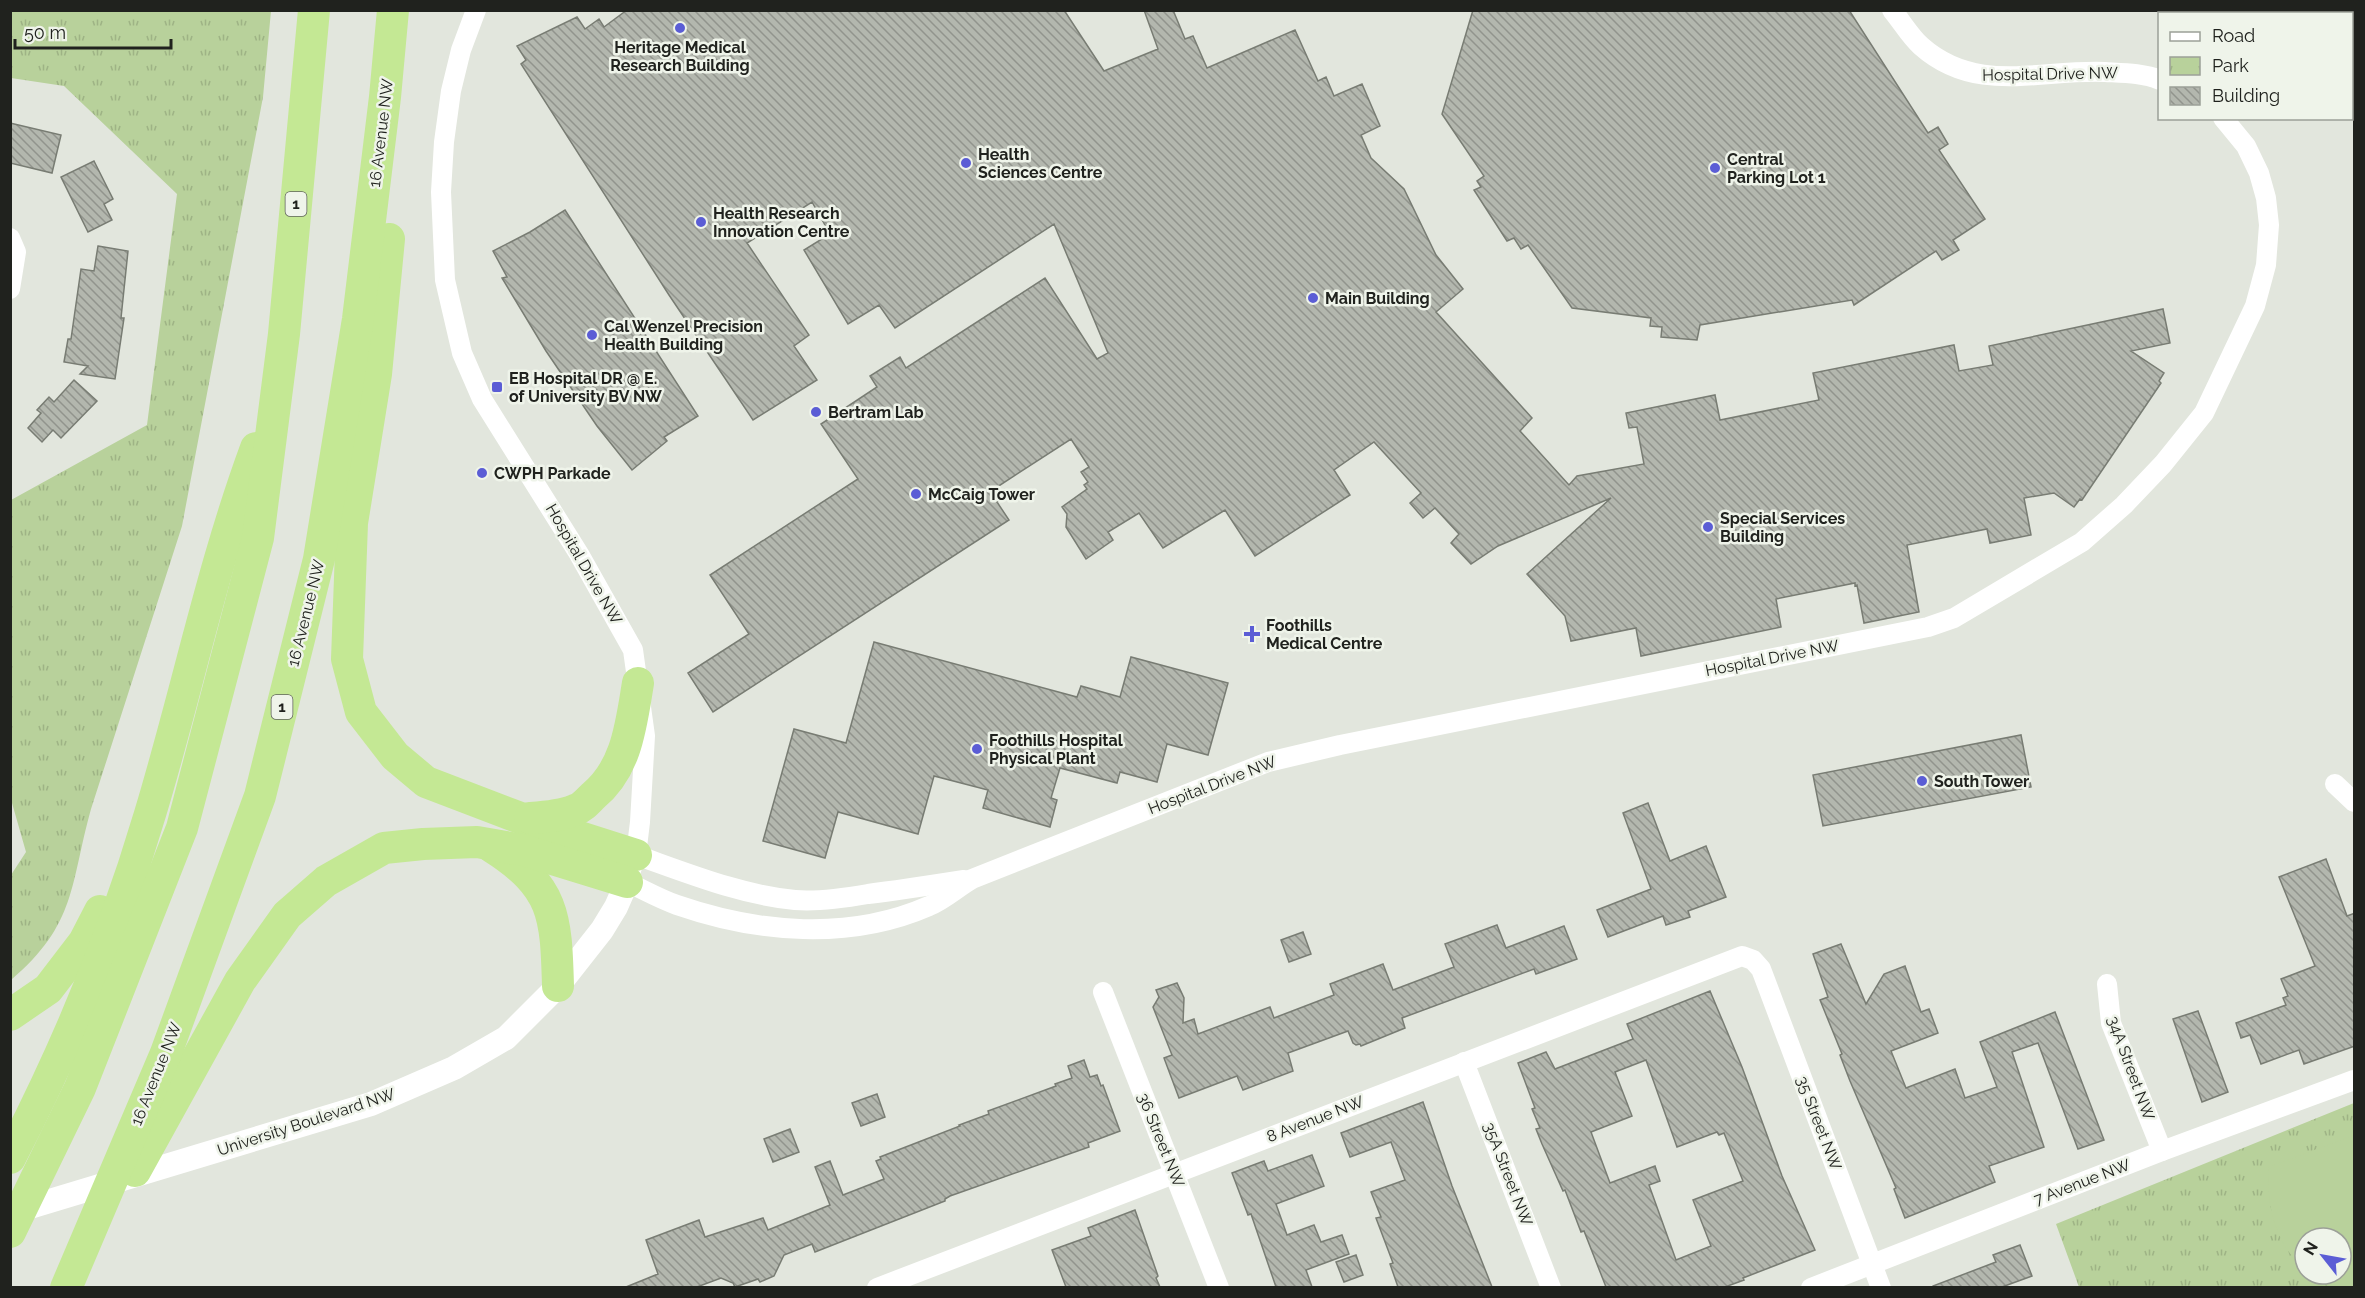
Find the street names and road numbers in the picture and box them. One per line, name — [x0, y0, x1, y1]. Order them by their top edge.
street label: Hospital Drive NW — [1982, 63, 2118, 85]
street label: 16 Avenue NW — [365, 77, 397, 188]
road number: 1 — [286, 192, 306, 216]
street label: Hospital Drive NW — [542, 501, 626, 628]
street label: 16 Avenue NW — [284, 557, 329, 668]
street label: Hospital Drive NW — [1704, 636, 1841, 680]
road number: 1 — [272, 695, 292, 719]
street label: Hospital Drive NW — [1145, 752, 1279, 818]
street label: 34A Street NW — [2103, 1013, 2159, 1123]
street label: 16 Avenue NW — [127, 1019, 185, 1128]
street label: 35 Street NW — [1792, 1073, 1846, 1173]
street label: University Boulevard NW — [215, 1084, 397, 1160]
street label: 36 Street NW — [1133, 1090, 1189, 1190]
street label: 8 Avenue NW — [1264, 1092, 1366, 1146]
street label: 35A Street NW — [1480, 1120, 1537, 1229]
street label: 7 Avenue NW — [2031, 1155, 2133, 1209]

